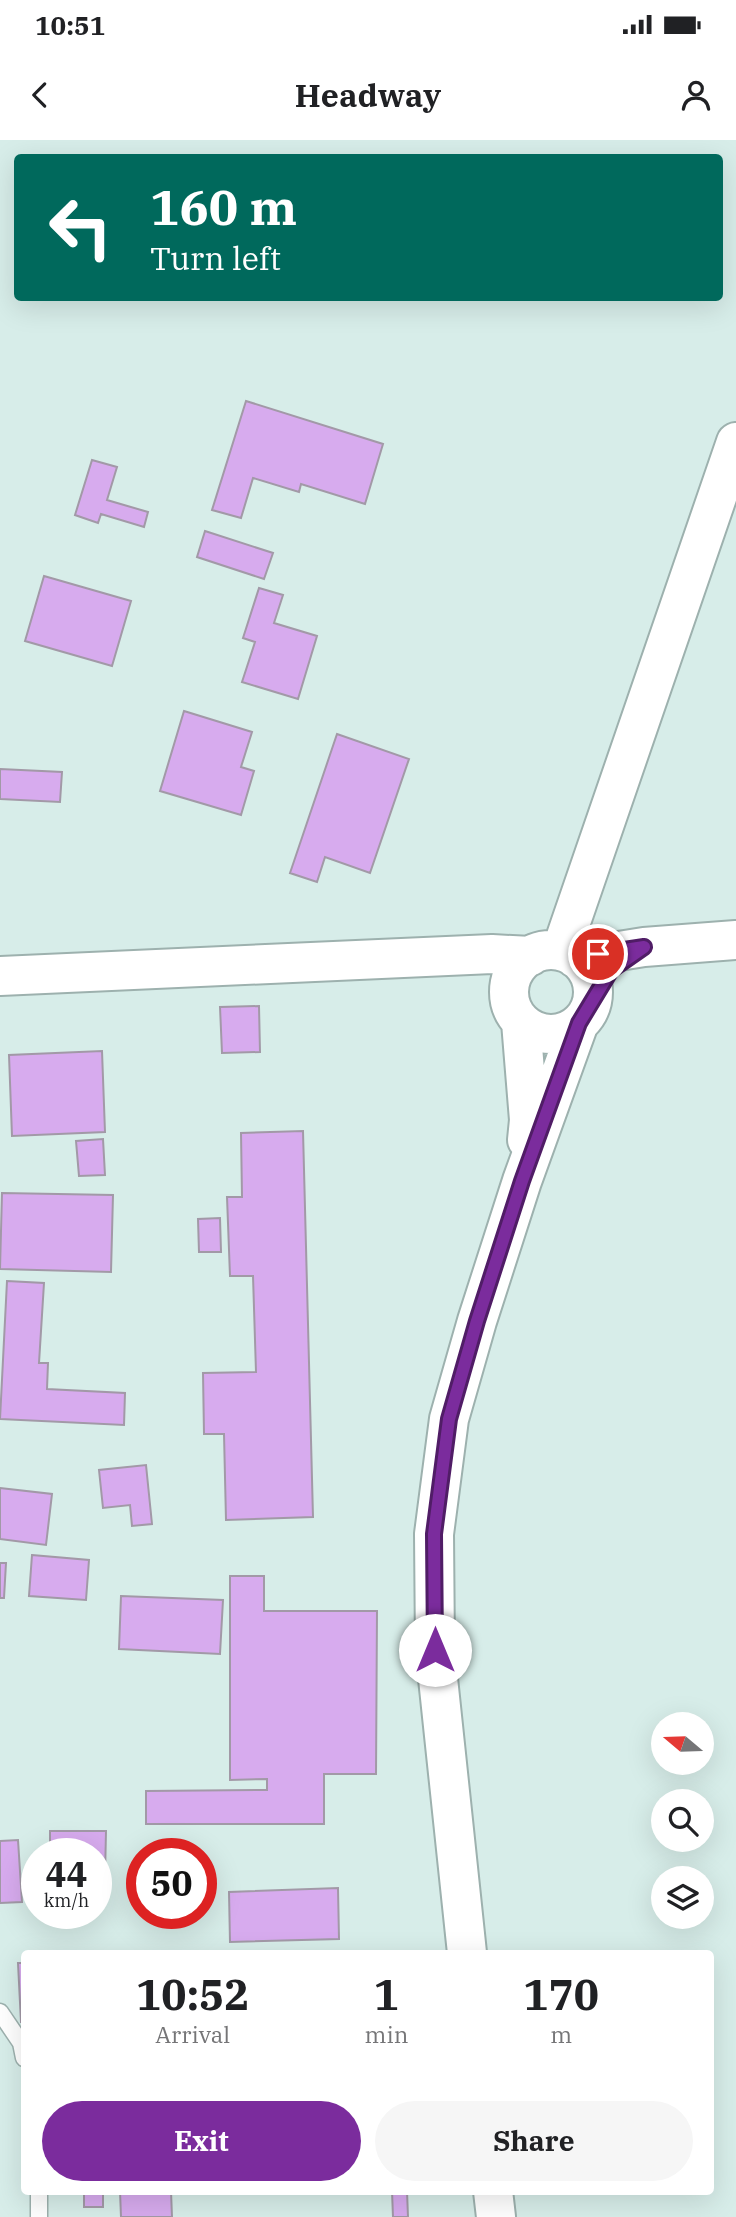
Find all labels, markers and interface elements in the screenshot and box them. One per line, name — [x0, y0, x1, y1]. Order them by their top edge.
text: 10:51 — [35, 8, 105, 42]
text: Headway — [295, 74, 441, 116]
icon: back — [21, 76, 59, 114]
icon: person — [677, 76, 715, 114]
text: 160 m — [150, 175, 297, 238]
icon: left — [35, 182, 126, 273]
text: Turn left — [150, 237, 281, 279]
pin — [568, 924, 628, 984]
icon: arrive — [579, 935, 617, 973]
position arrow — [398, 1613, 472, 1687]
north arrow — [651, 1712, 714, 1774]
map controls — [651, 1712, 714, 1929]
button: search — [651, 1789, 714, 1852]
speed limit sign: 50 — [126, 1838, 217, 1929]
text: 44 — [45, 1851, 88, 1897]
button: layers — [651, 1866, 714, 1929]
text: km/h — [44, 1889, 89, 1912]
text: 10:52 — [136, 1967, 250, 2022]
text: 1 — [374, 1967, 399, 2022]
text: 170 — [523, 1967, 599, 2022]
text: Arrival — [155, 2019, 230, 2049]
text: min — [365, 2019, 408, 2049]
text: m — [550, 2019, 572, 2049]
button: Exit — [42, 2101, 361, 2181]
button: Share — [375, 2101, 693, 2181]

